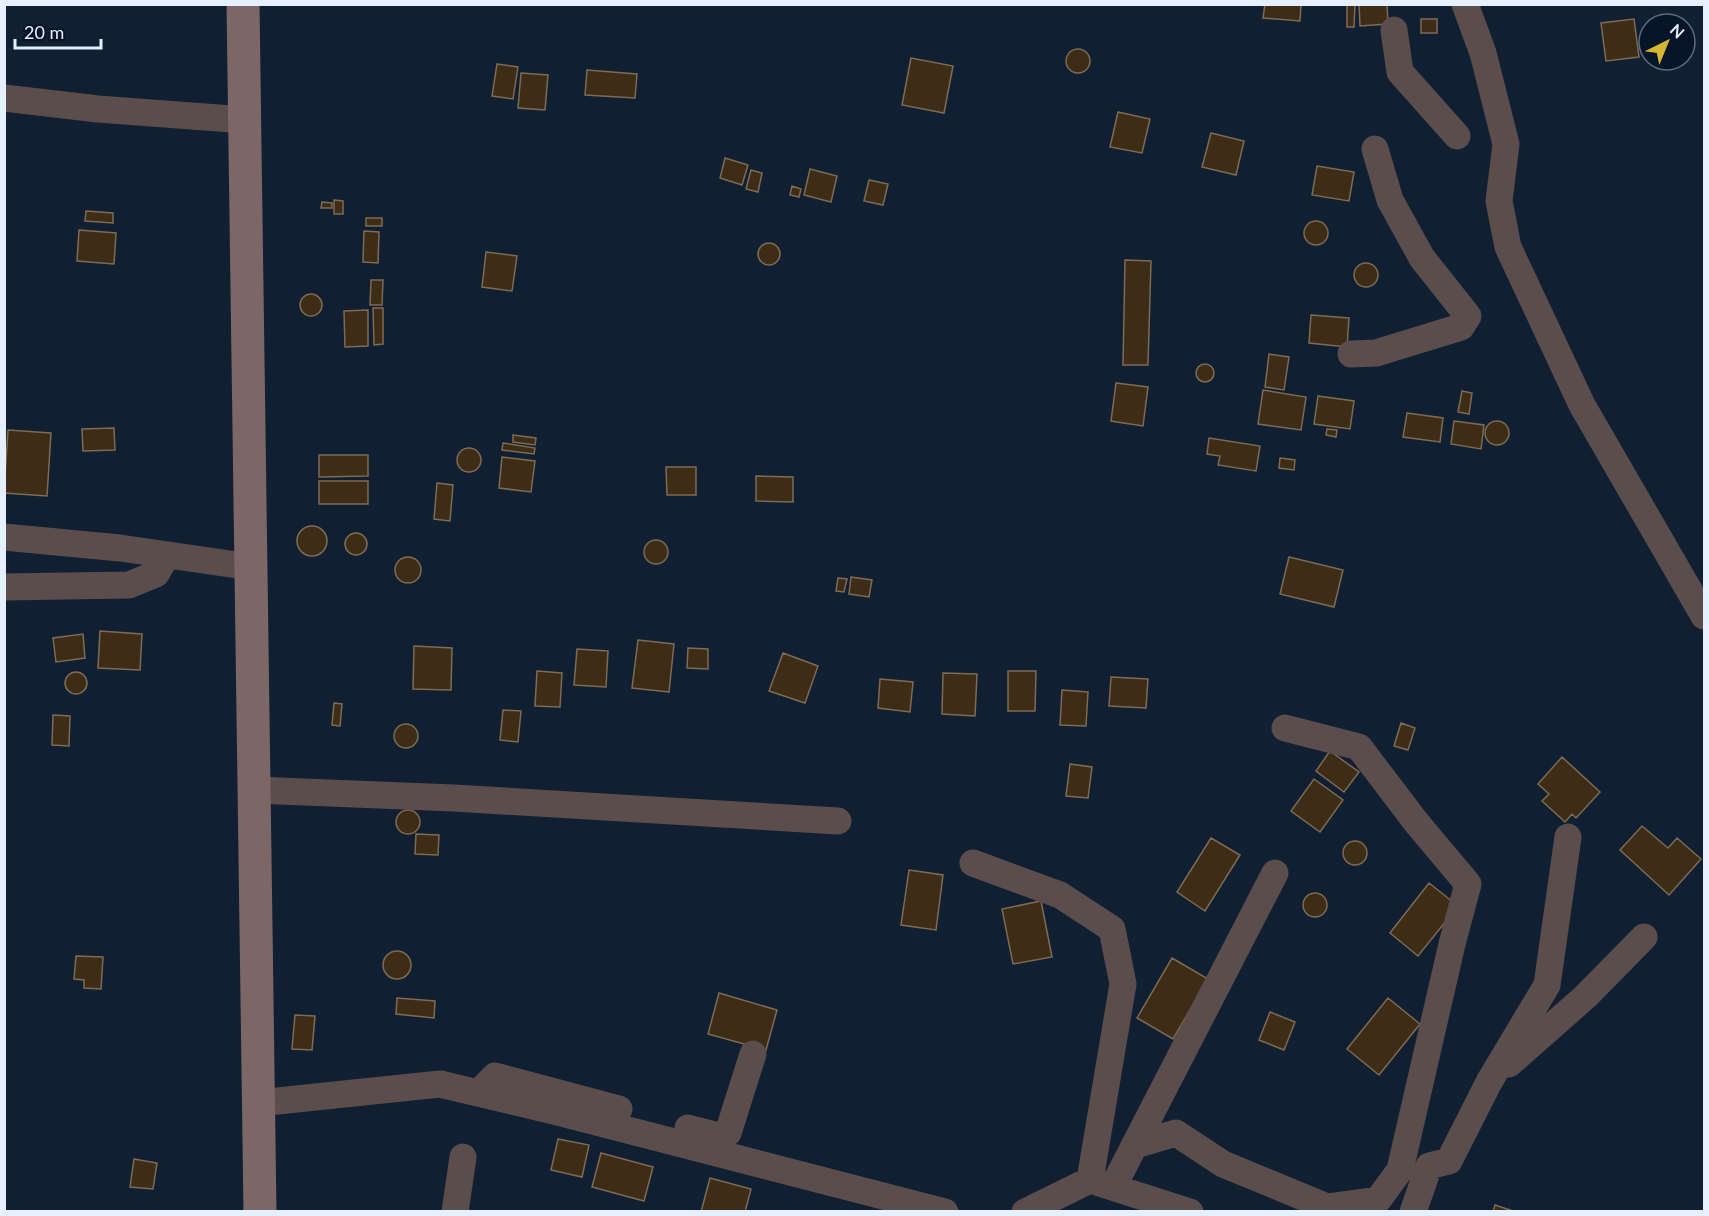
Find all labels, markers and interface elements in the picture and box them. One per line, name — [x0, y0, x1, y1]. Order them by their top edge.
scale bar — [15, 12, 100, 50]
north arrow — [1637, 12, 1697, 72]
text: N — [1667, 20, 1689, 42]
text: 20 m — [24, 21, 64, 43]

